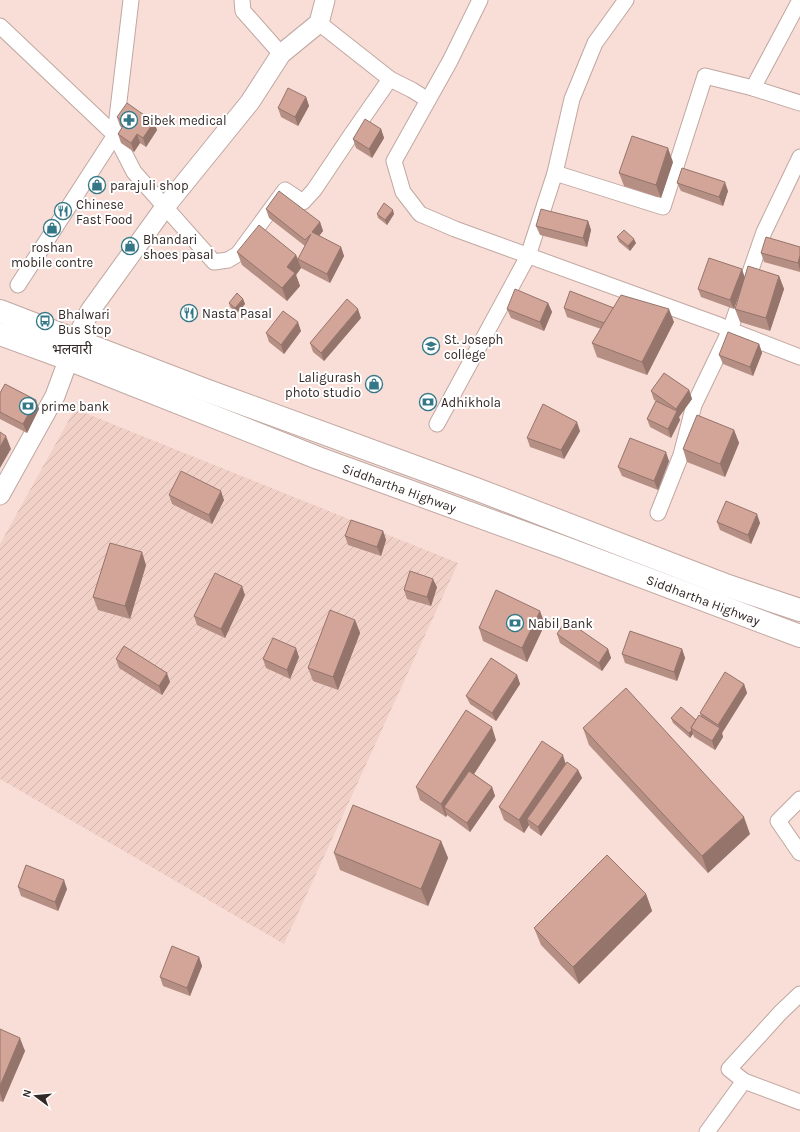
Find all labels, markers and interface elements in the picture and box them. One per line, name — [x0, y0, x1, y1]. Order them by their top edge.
pharmacy icon: Bibek medical — [119, 110, 139, 130]
place label: Bibek medical — [142, 113, 227, 128]
shop icon: parajuli shop — [87, 175, 107, 195]
place label: parajuli shop — [110, 178, 189, 193]
place label: Chinese Fast Food — [76, 197, 133, 227]
restaurant icon: Chinese Fast Food — [53, 201, 73, 221]
shop icon: roshan mobile contre — [42, 218, 62, 238]
place label: Bhandari shoes pasal — [143, 232, 214, 262]
shop icon: Bhandari shoes pasal — [120, 236, 140, 256]
place label: roshan mobile contre — [11, 240, 93, 270]
restaurant icon: Nasta Pasal — [179, 303, 199, 323]
place label: Nasta Pasal — [202, 306, 272, 321]
place label: Bhalwari Bus Stop — [58, 307, 111, 337]
bus stop icon: Bhalwari Bus Stop — [35, 311, 55, 331]
place label: St. Joseph college — [444, 332, 503, 362]
school or university icon: St. Joseph college — [421, 336, 441, 356]
district label: भलवारी — [52, 341, 92, 358]
place label: Laligurash photo studio — [285, 370, 361, 400]
shop icon: Laligurash photo studio — [364, 374, 384, 394]
bank icon: Adhikhola — [418, 392, 438, 412]
place label: Adhikhola — [441, 395, 501, 410]
bank icon: prime bank — [18, 396, 38, 416]
place label: prime bank — [41, 399, 109, 414]
street label: Siddhartha Highway — [340, 460, 458, 516]
street label: Siddhartha Highway — [644, 572, 762, 628]
bank icon: Nabil Bank — [505, 613, 525, 633]
place label: Nabil Bank — [528, 616, 593, 631]
north arrow — [16, 1076, 56, 1116]
text: N — [20, 1088, 34, 1099]

